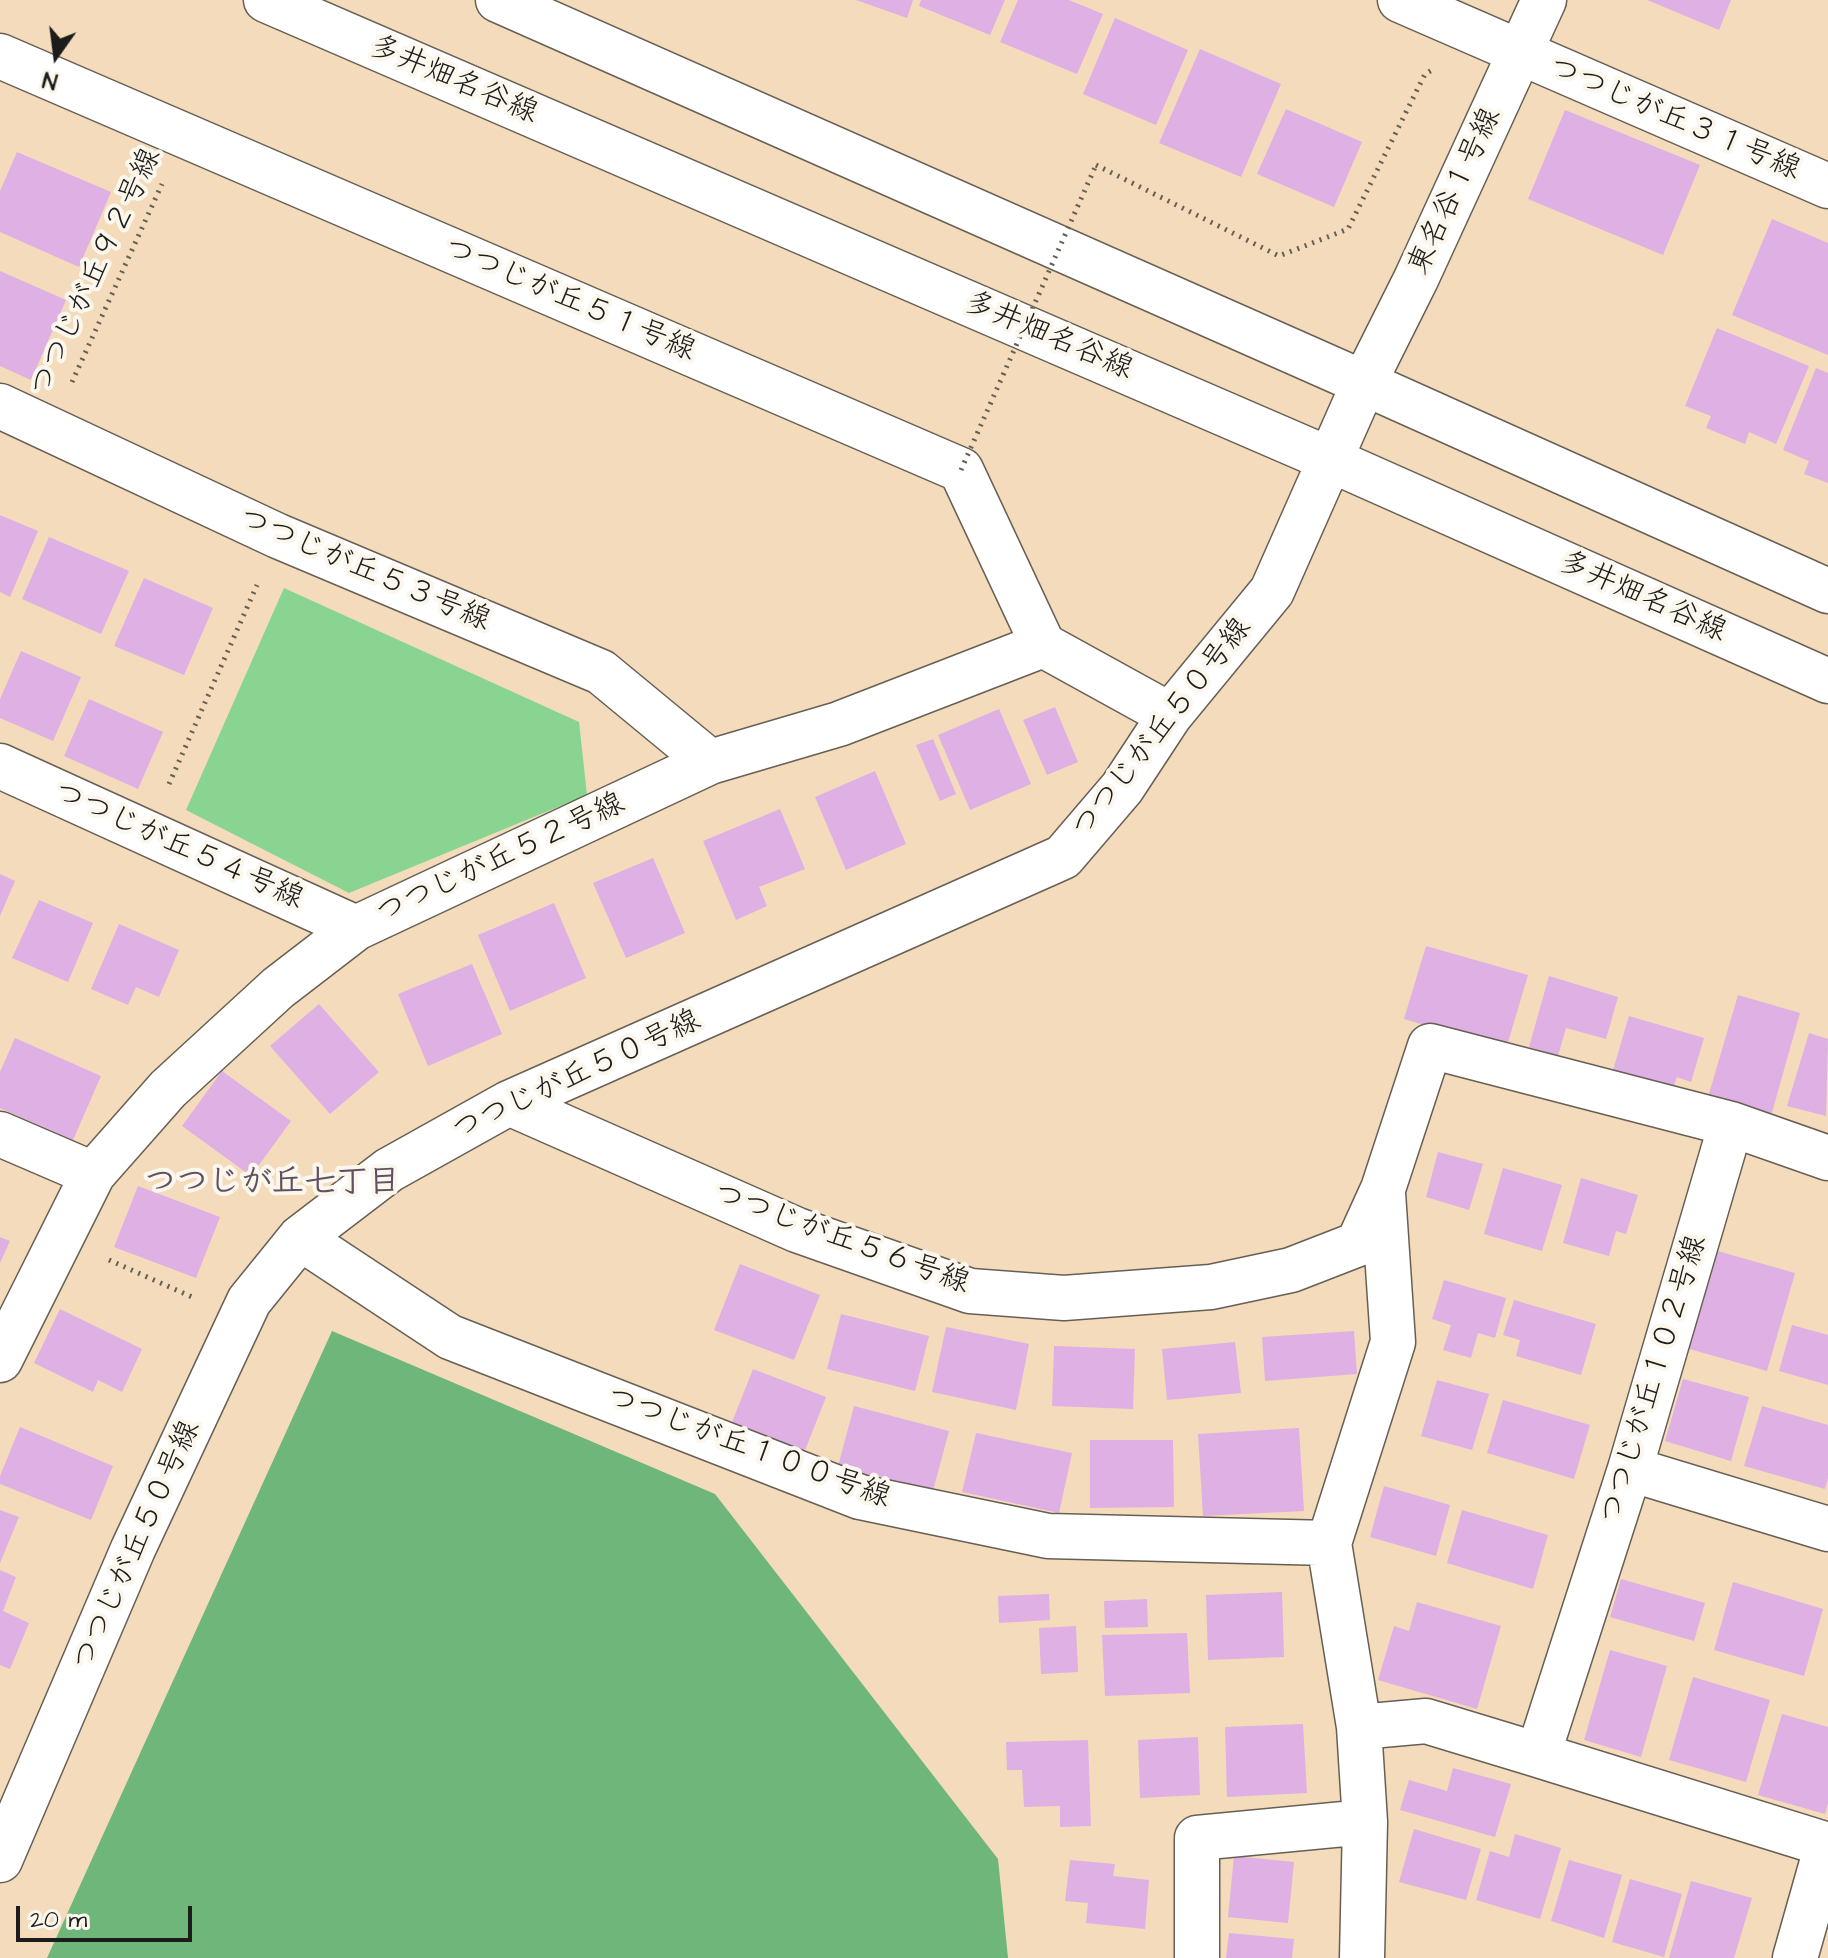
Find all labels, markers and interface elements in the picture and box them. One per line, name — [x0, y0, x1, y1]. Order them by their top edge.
north arrow — [16, 16, 96, 96]
street label: 多井畑名谷線 — [363, 29, 543, 133]
street label: つつじが丘３１号線 — [1543, 51, 1805, 189]
text: N — [40, 63, 61, 96]
street label: 東名谷１号線 — [1402, 103, 1510, 281]
street label: つつじが丘９２号線 — [24, 143, 170, 403]
street label: つつじが丘５１号線 — [438, 232, 700, 370]
street label: 多井畑名谷線 — [958, 285, 1138, 389]
street label: つつじが丘５３号線 — [233, 502, 495, 640]
street label: 多井畑名谷線 — [1552, 545, 1732, 651]
street label: つつじが丘５０号線 — [1066, 612, 1260, 846]
street label: つつじが丘５４号線 — [47, 776, 309, 918]
street label: つつじが丘５２号線 — [371, 787, 631, 933]
street label: つつじが丘５０号線 — [447, 1004, 707, 1150]
district label: つつじが丘七丁目 — [144, 1165, 400, 1203]
street label: つつじが丘５６号線 — [708, 1177, 974, 1303]
street label: つつじが丘１０２号線 — [1594, 1231, 1716, 1529]
street label: つつじが丘１００号線 — [601, 1381, 895, 1517]
street label: つつじが丘５０号線 — [67, 1415, 209, 1677]
scale bar — [20, 1890, 196, 1940]
text: 20 m — [30, 1903, 87, 1937]

